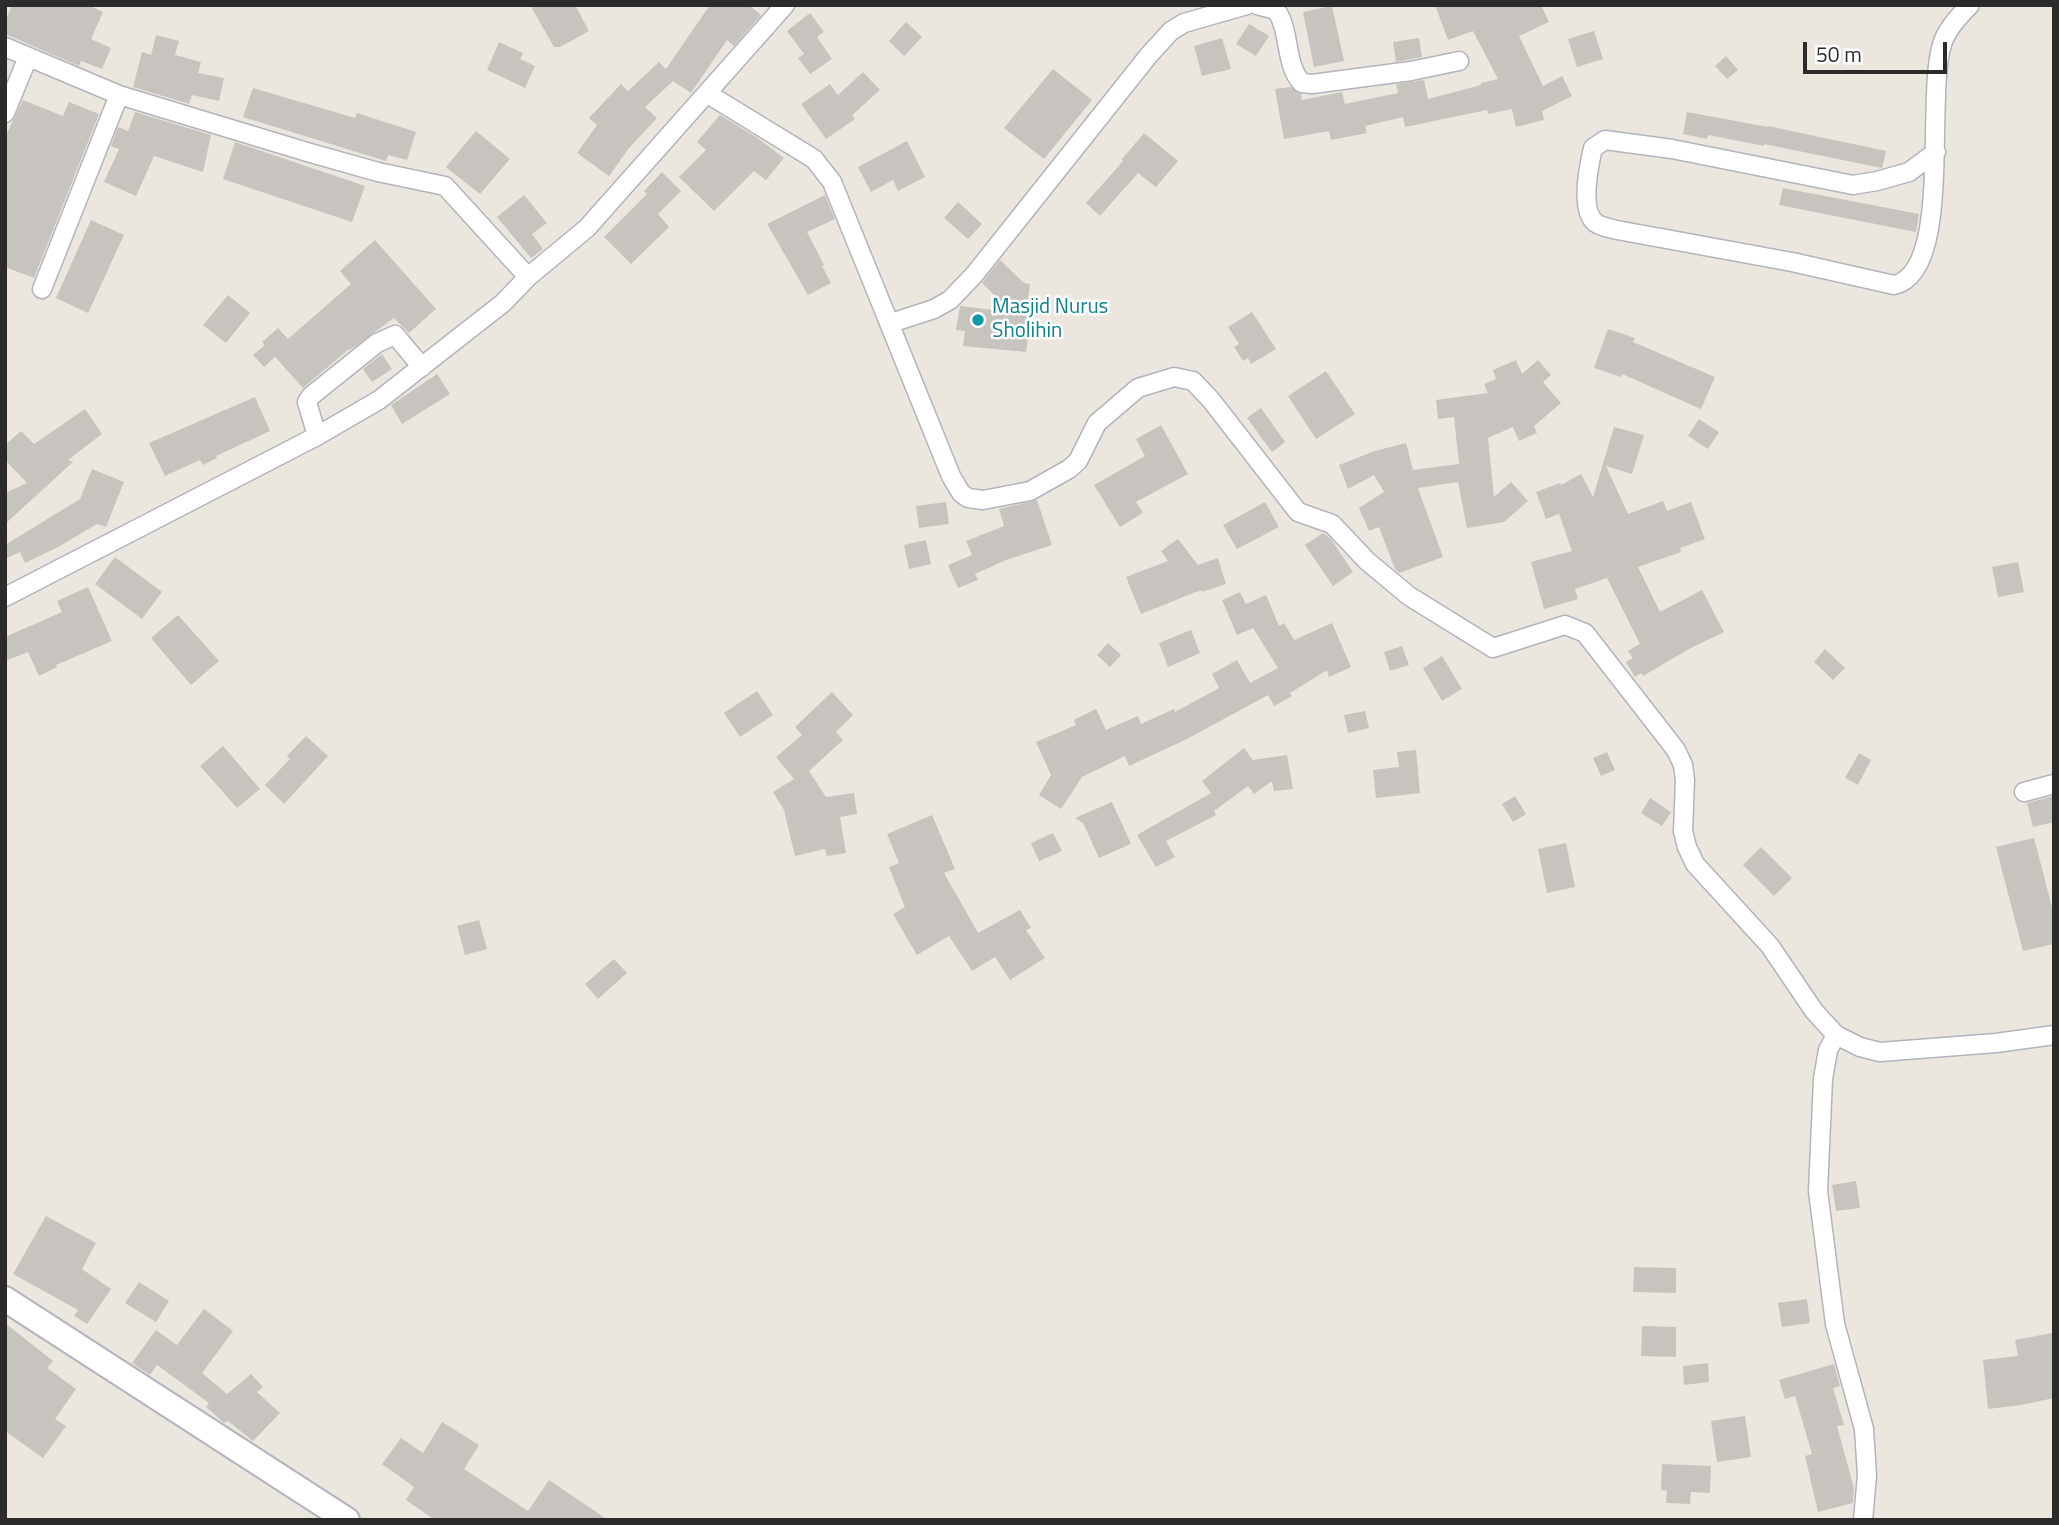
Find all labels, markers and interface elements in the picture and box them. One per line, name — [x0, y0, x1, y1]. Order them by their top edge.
scale bar — [1807, 28, 1951, 72]
text: 50 m — [1816, 38, 1862, 70]
place label: Masjid Nurus Sholihin — [992, 295, 1108, 345]
marker: Masjid Nurus Sholihin — [970, 312, 986, 328]

